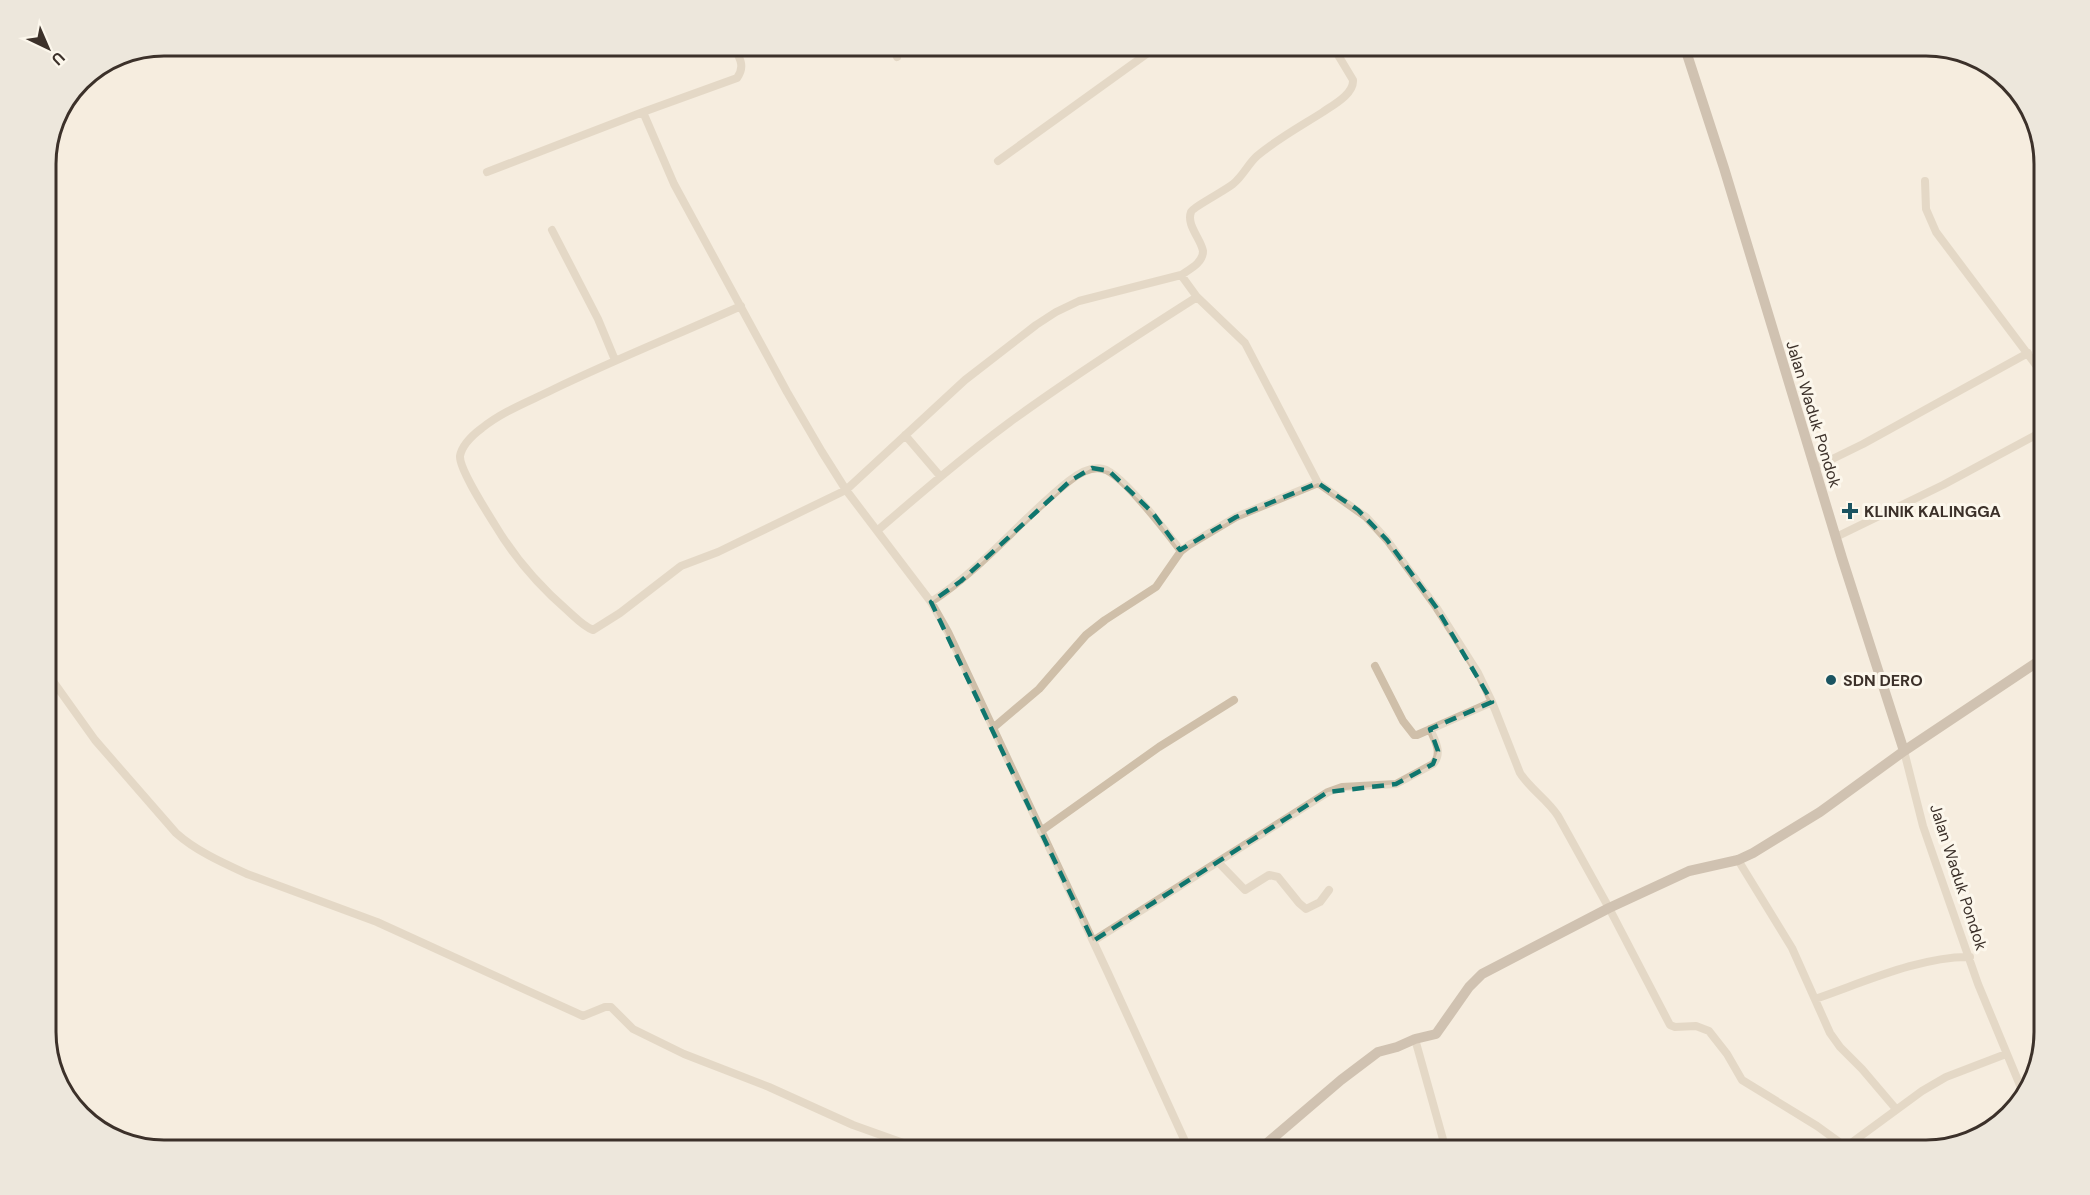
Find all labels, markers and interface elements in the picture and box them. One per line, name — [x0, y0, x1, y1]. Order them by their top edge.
north arrow — [18, 18, 78, 78]
text: U — [47, 47, 69, 70]
street label: Jalan Waduk Pondok — [1781, 338, 1846, 490]
place label: KLINIK KALINGGA — [1864, 501, 2001, 522]
marker: KLINIK KALINGGA — [1841, 502, 1859, 520]
place label: SDN DERO — [1843, 670, 1923, 691]
marker: SDN DERO — [1824, 673, 1838, 687]
street label: Jalan Waduk Pondok — [1925, 801, 1992, 953]

